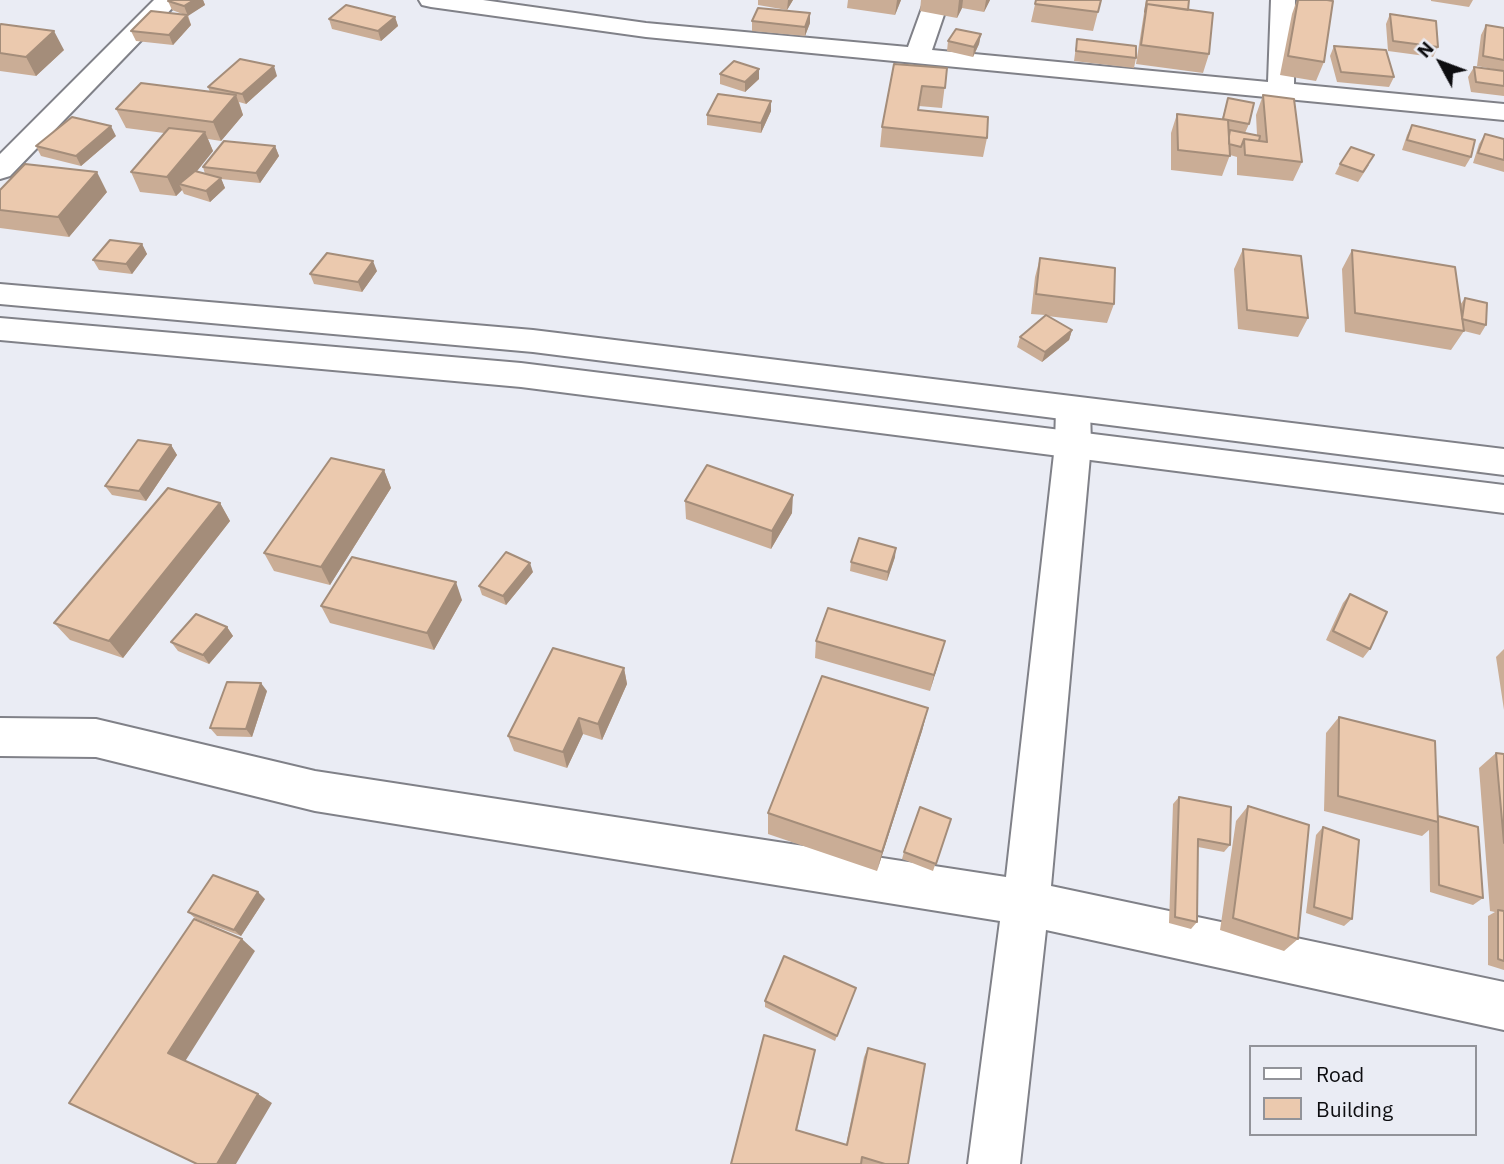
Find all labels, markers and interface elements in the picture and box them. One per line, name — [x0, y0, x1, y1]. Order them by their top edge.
north arrow — [1406, 28, 1476, 98]
text: N — [1412, 36, 1439, 62]
legend — [1248, 1045, 1476, 1136]
text: Road — [1316, 1060, 1364, 1088]
text: Building — [1316, 1095, 1393, 1123]

